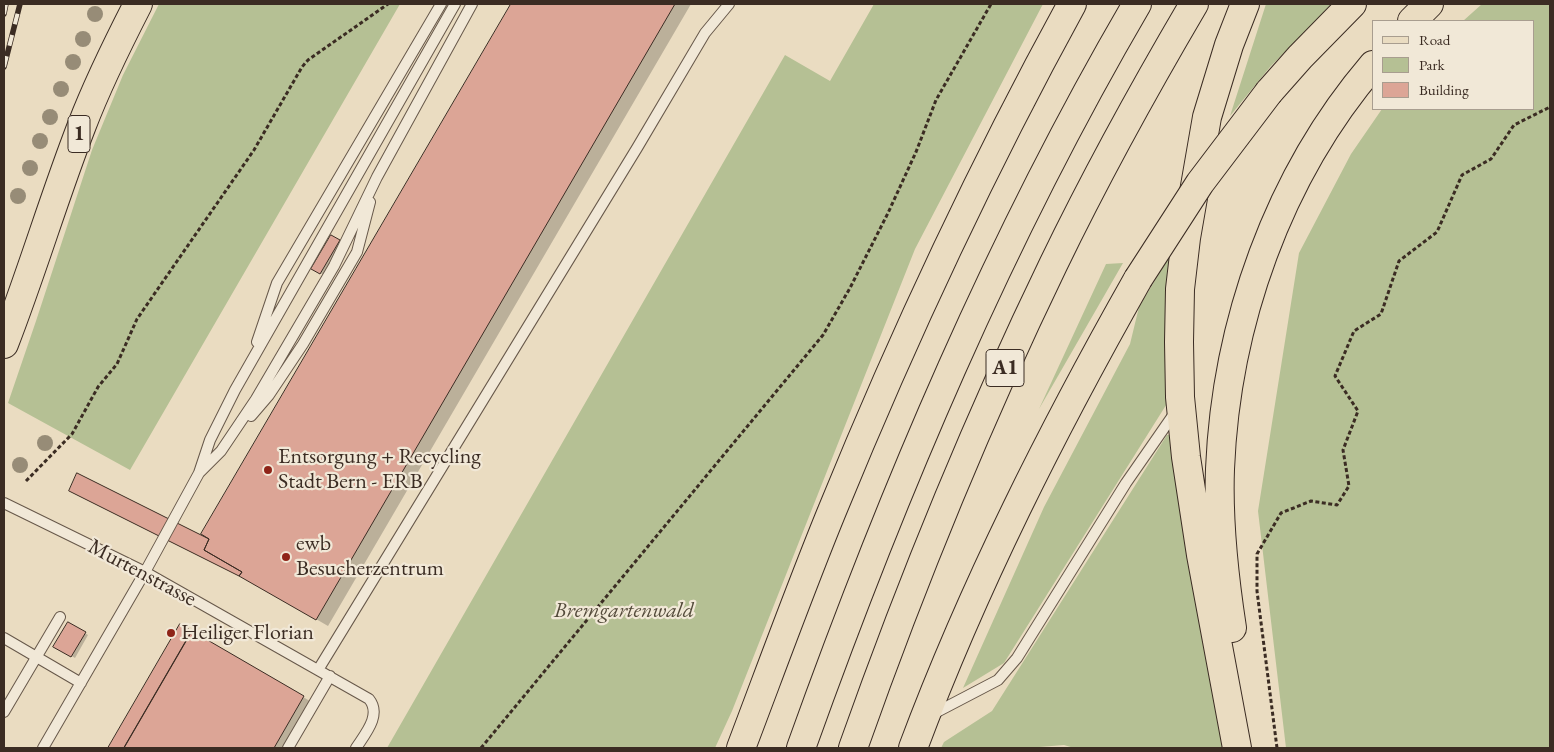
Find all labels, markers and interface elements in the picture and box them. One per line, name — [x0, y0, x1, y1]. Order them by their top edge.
legend — [1372, 20, 1534, 110]
text: Road — [1419, 30, 1450, 49]
text: Park — [1419, 55, 1445, 74]
text: Building — [1419, 80, 1469, 99]
road number: 1 — [68, 116, 90, 152]
road number: A1 — [986, 349, 1024, 386]
place label: Entsorgung + Recycling Stadt Bern - ERB — [278, 444, 481, 496]
marker: Entsorgung + Recycling Stadt Bern - ERB — [262, 464, 274, 476]
place label: ewb Besucherzentrum — [296, 531, 444, 582]
street label: Murtenstrasse — [83, 533, 201, 613]
marker: ewb Besucherzentrum — [280, 551, 292, 563]
park label: Bremgartenwald — [554, 598, 694, 624]
place label: Heiliger Florian — [181, 620, 314, 646]
marker: Heiliger Florian — [165, 627, 177, 639]

